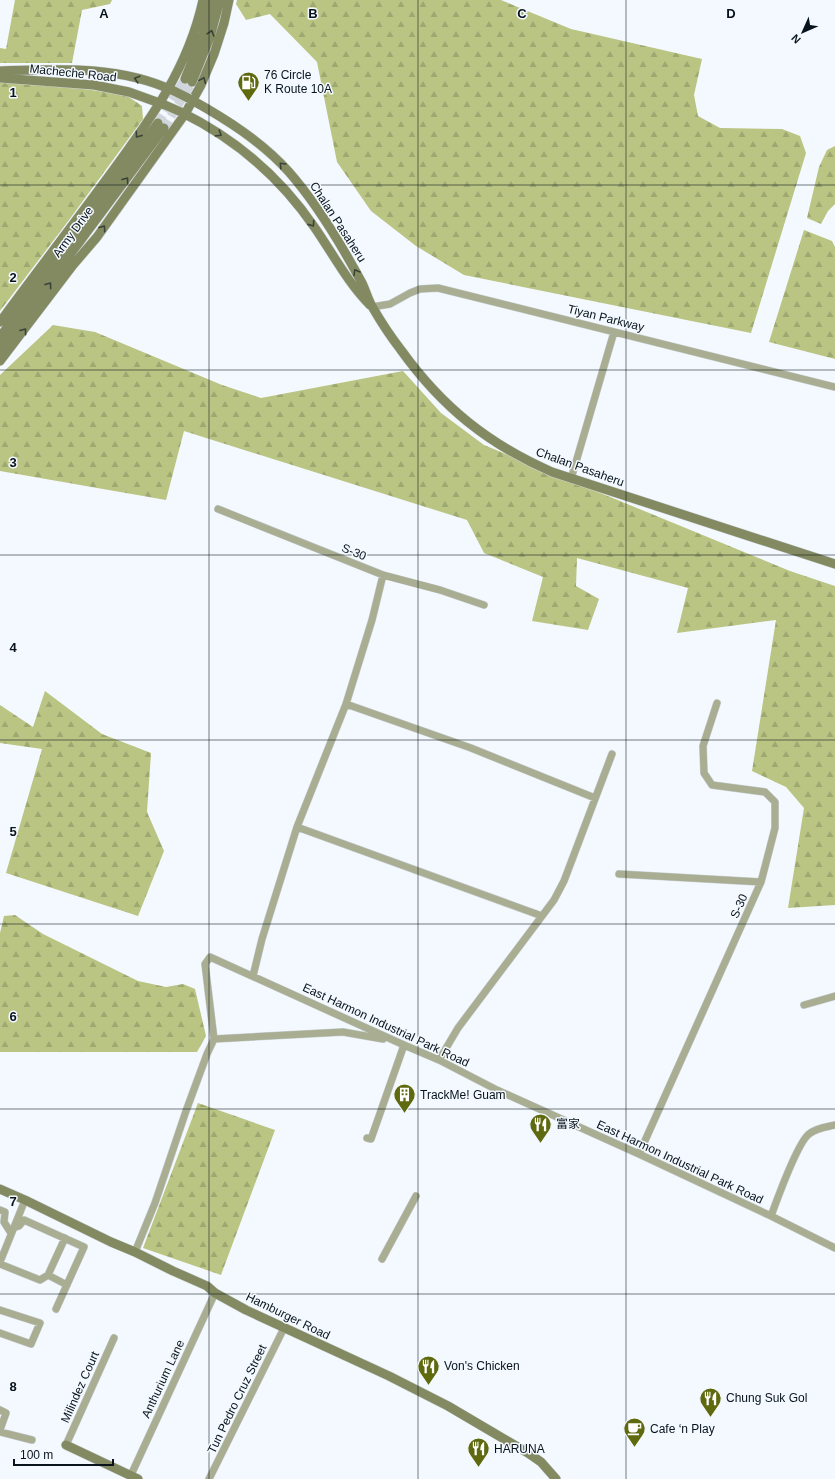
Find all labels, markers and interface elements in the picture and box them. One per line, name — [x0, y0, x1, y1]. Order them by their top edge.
text: A — [99, 6, 109, 21]
text: B — [308, 6, 318, 21]
text: C — [517, 6, 527, 21]
text: D — [726, 6, 736, 21]
north arrow — [783, 12, 823, 52]
one-way arrow — [207, 30, 215, 37]
text: N — [789, 32, 803, 46]
street label: Macheche Road — [29, 61, 117, 85]
place label: 76 Circle K Route 10A — [264, 68, 332, 96]
fuel station icon: 76 Circle K Route 10A — [235, 69, 261, 102]
one-way arrow — [134, 75, 140, 83]
one-way arrow — [199, 76, 207, 83]
text: 1 — [9, 85, 17, 100]
one-way arrow — [215, 129, 222, 136]
one-way arrow — [136, 131, 143, 138]
one-way arrow — [279, 162, 287, 170]
one-way arrow — [121, 177, 129, 184]
street label: Chalan Pasaheru — [307, 179, 369, 265]
street label: Army Drive — [50, 204, 96, 260]
one-way arrow — [307, 219, 314, 226]
one-way arrow — [99, 225, 106, 232]
one-way arrow — [353, 269, 360, 276]
text: 2 — [9, 270, 17, 285]
one-way arrow — [44, 282, 51, 289]
street label: Tiyan Parkway — [566, 302, 646, 334]
one-way arrow — [19, 328, 26, 335]
street label: Chalan Pasaheru — [534, 445, 626, 489]
text: 3 — [9, 455, 17, 470]
street label: S-30 — [340, 541, 369, 563]
text: 4 — [9, 640, 17, 655]
text: 5 — [9, 824, 17, 839]
street label: S-30 — [727, 891, 751, 920]
street label: East Harmon Industrial Park Road — [301, 980, 471, 1070]
text: 6 — [9, 1009, 17, 1024]
building icon: TrackMe! Guam — [391, 1082, 417, 1115]
place label: TrackMe! Guam — [420, 1088, 506, 1102]
restaurant icon: 富家 — [527, 1111, 553, 1144]
place label: 富家 — [556, 1117, 580, 1131]
street label: East Harmon Industrial Park Road — [595, 1117, 765, 1207]
text: 7 — [9, 1194, 17, 1209]
street label: Hamburger Road — [244, 1290, 332, 1342]
street label: Anthurium Lane — [139, 1337, 187, 1420]
street label: Tun Pedro Cruz Street — [204, 1342, 270, 1456]
street label: Milindez Court — [58, 1349, 102, 1425]
restaurant icon: Von's Chicken — [415, 1353, 441, 1386]
place label: Von's Chicken — [444, 1359, 520, 1373]
text: 8 — [9, 1379, 17, 1394]
restaurant icon: Chung Suk Gol — [698, 1385, 724, 1418]
place label: Chung Suk Gol — [726, 1391, 807, 1405]
cafe icon: Cafe ‘n Play — [622, 1416, 648, 1449]
place label: Cafe ‘n Play — [650, 1422, 715, 1436]
restaurant icon: HARUNA — [465, 1436, 491, 1469]
scale bar — [14, 1441, 113, 1467]
place label: HARUNA — [494, 1442, 545, 1456]
text: 100 m — [20, 1448, 53, 1462]

